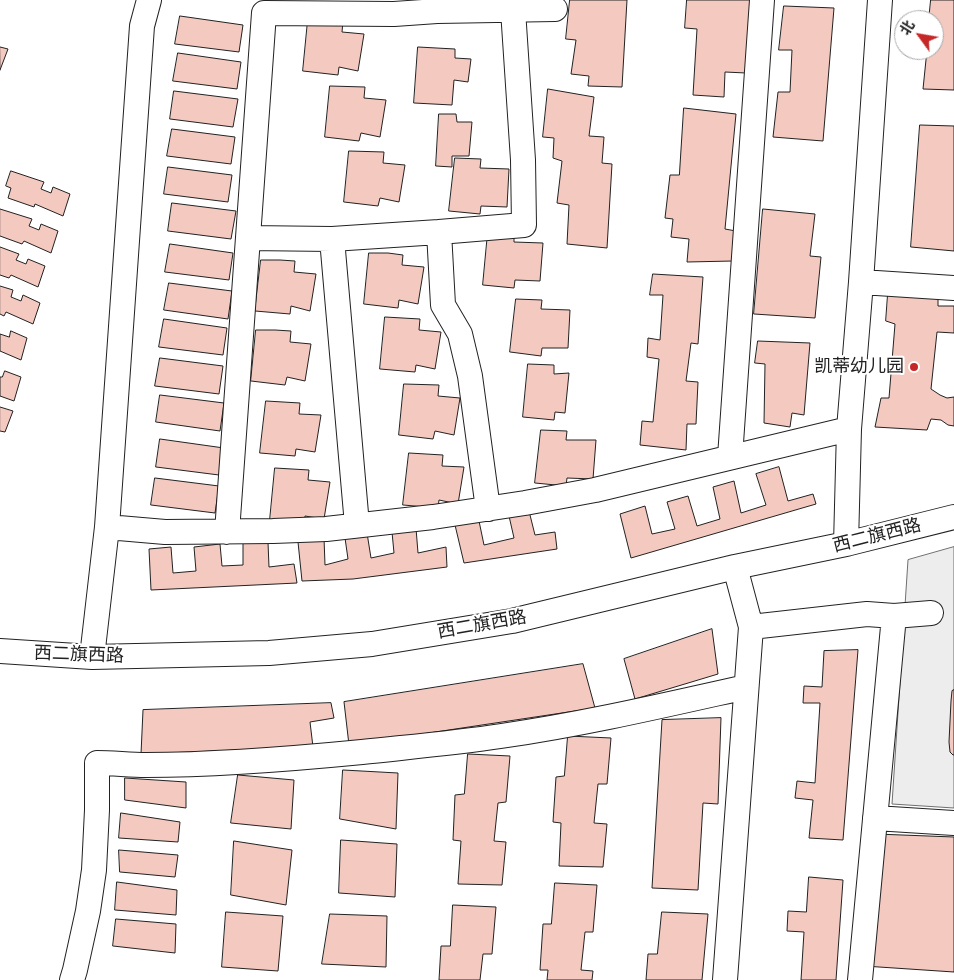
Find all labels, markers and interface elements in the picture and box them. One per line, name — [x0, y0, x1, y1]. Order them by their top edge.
north arrow — [894, 10, 944, 60]
text: 北 — [897, 17, 918, 38]
place label: 凯蒂幼儿园 — [814, 356, 904, 378]
marker: 凯蒂幼儿园 — [908, 361, 920, 373]
street label: 西二旗西路 — [831, 515, 923, 557]
street label: 西二旗西路 — [436, 607, 528, 643]
street label: 西二旗西路 — [34, 643, 124, 667]

